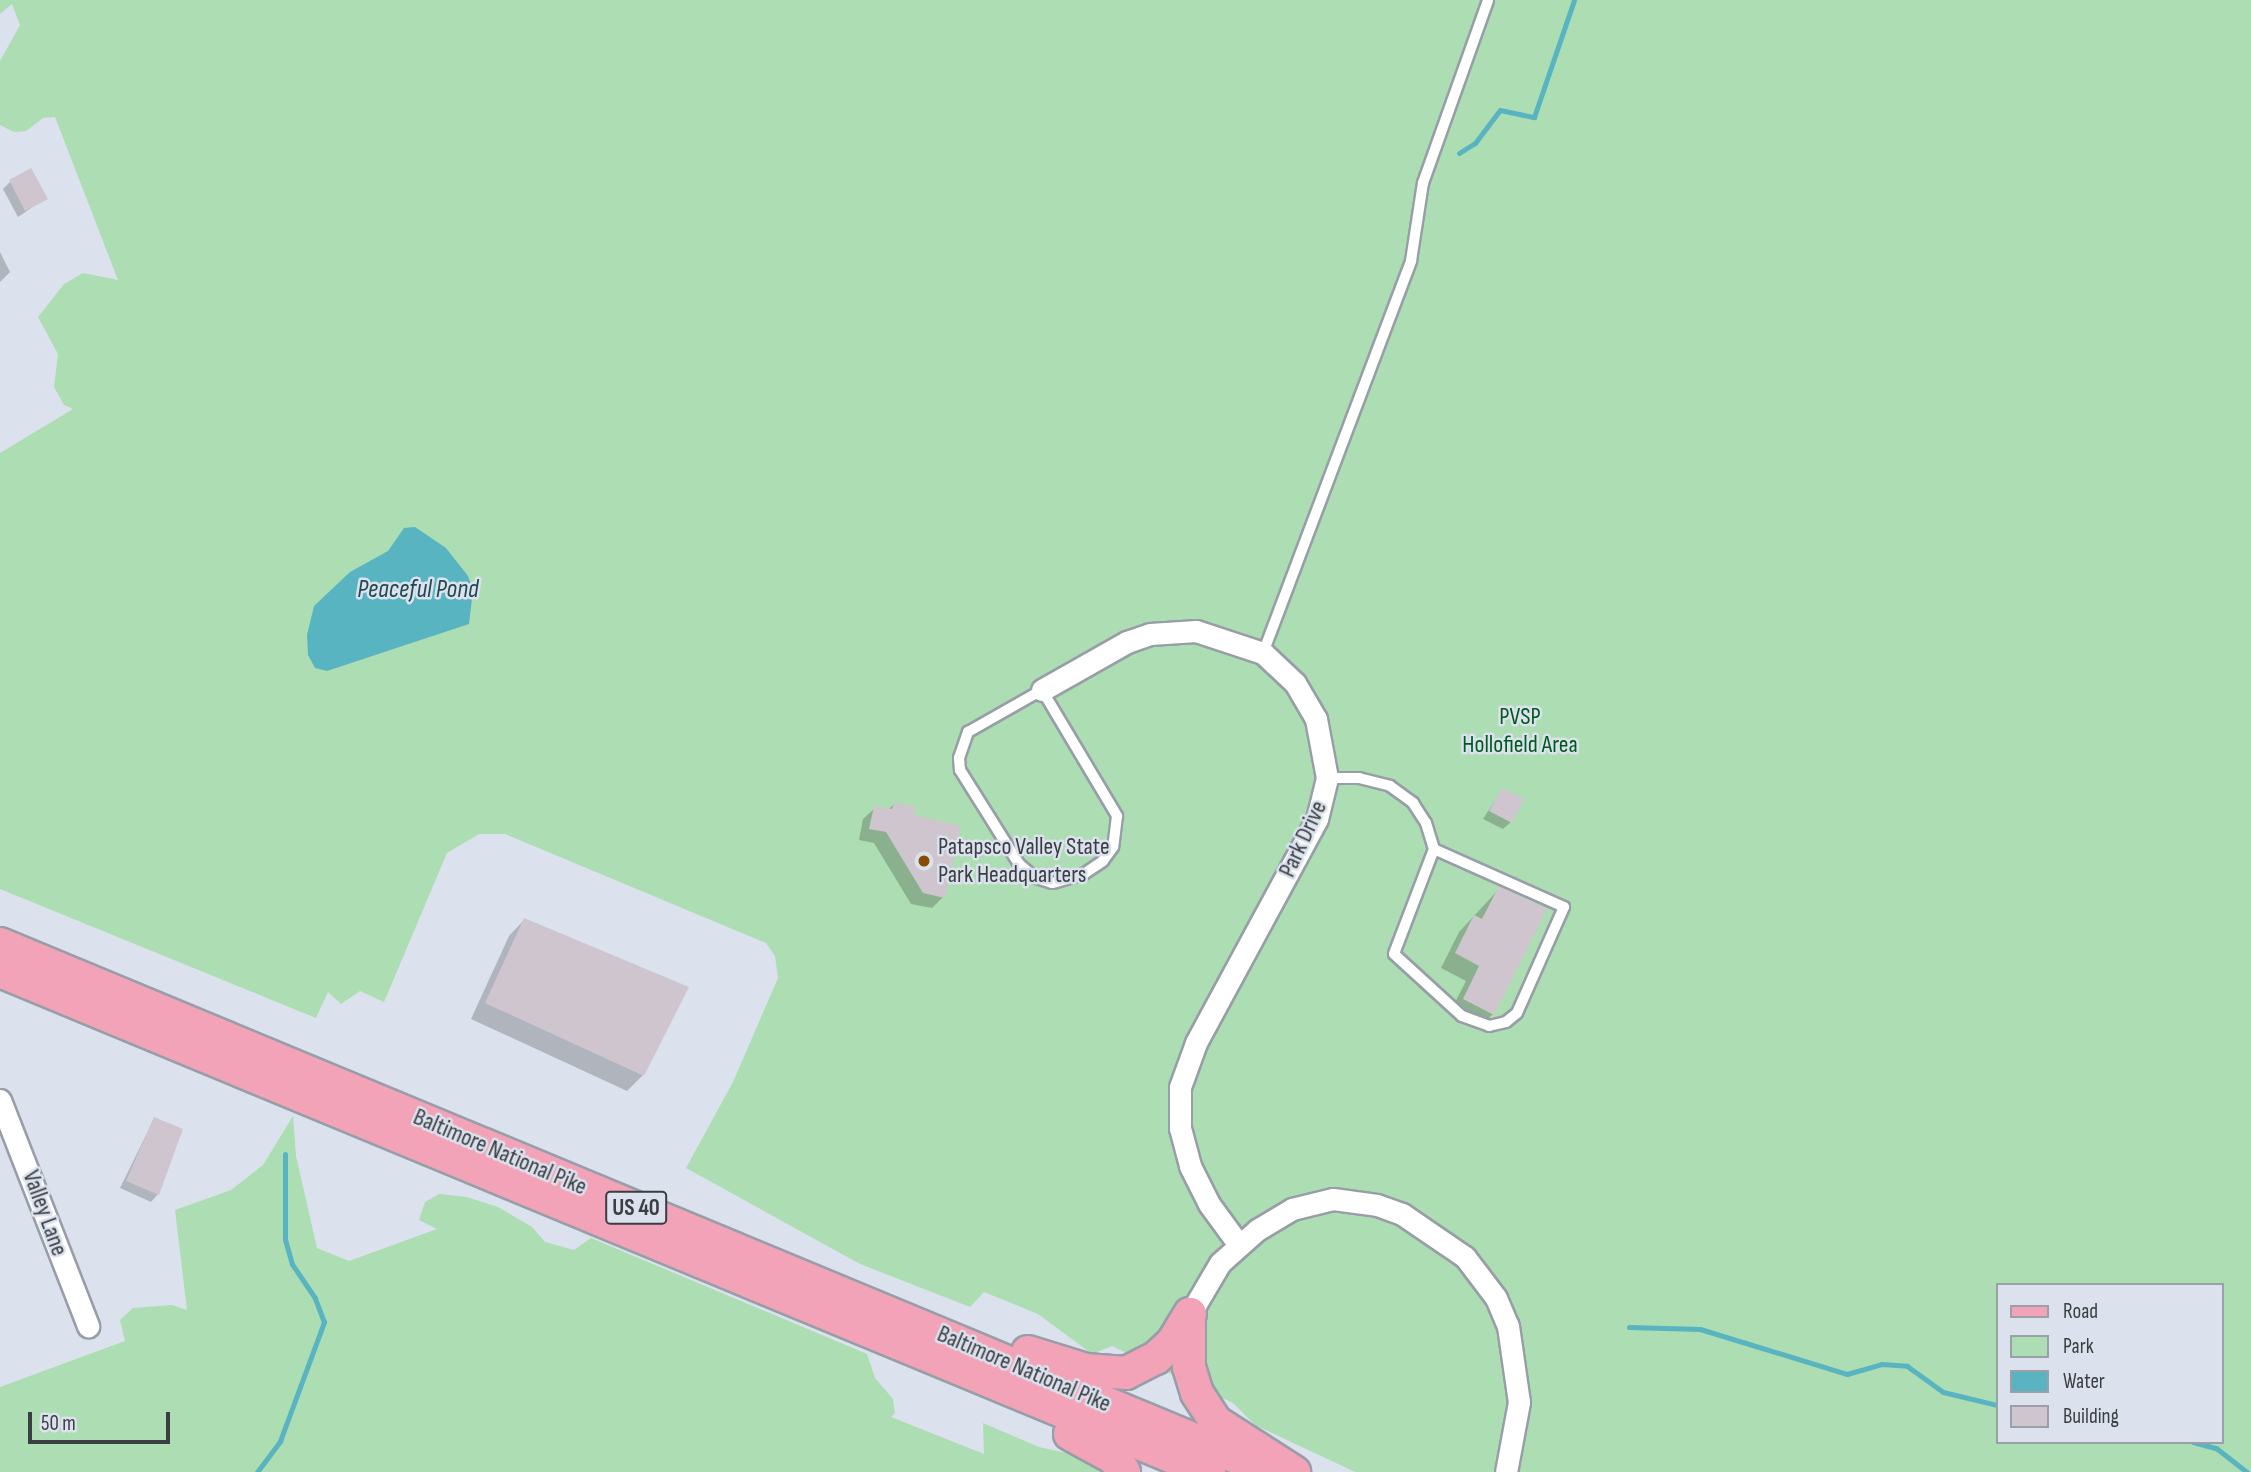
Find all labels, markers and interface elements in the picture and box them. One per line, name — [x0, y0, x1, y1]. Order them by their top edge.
water label: Peaceful Pond — [357, 574, 479, 606]
park label: PVSP Hollofield Area — [1462, 703, 1578, 759]
street label: Park Drive — [1273, 796, 1333, 882]
place label: Patapsco Valley State Park Headquarters — [938, 833, 1110, 889]
marker: Patapsco Valley State Park Headquarters — [916, 853, 932, 869]
street label: Baltimore National Pike — [409, 1102, 591, 1202]
street label: Valley Lane — [16, 1166, 74, 1260]
road number: US 40 — [604, 1189, 668, 1228]
legend — [1996, 1283, 2223, 1444]
text: Road — [2063, 1299, 2098, 1324]
street label: Baltimore National Pike — [933, 1319, 1115, 1419]
text: Park — [2063, 1334, 2094, 1359]
text: Water — [2063, 1369, 2105, 1394]
scale bar — [32, 1398, 173, 1442]
text: Building — [2063, 1404, 2119, 1429]
text: 50 m — [41, 1411, 76, 1436]

